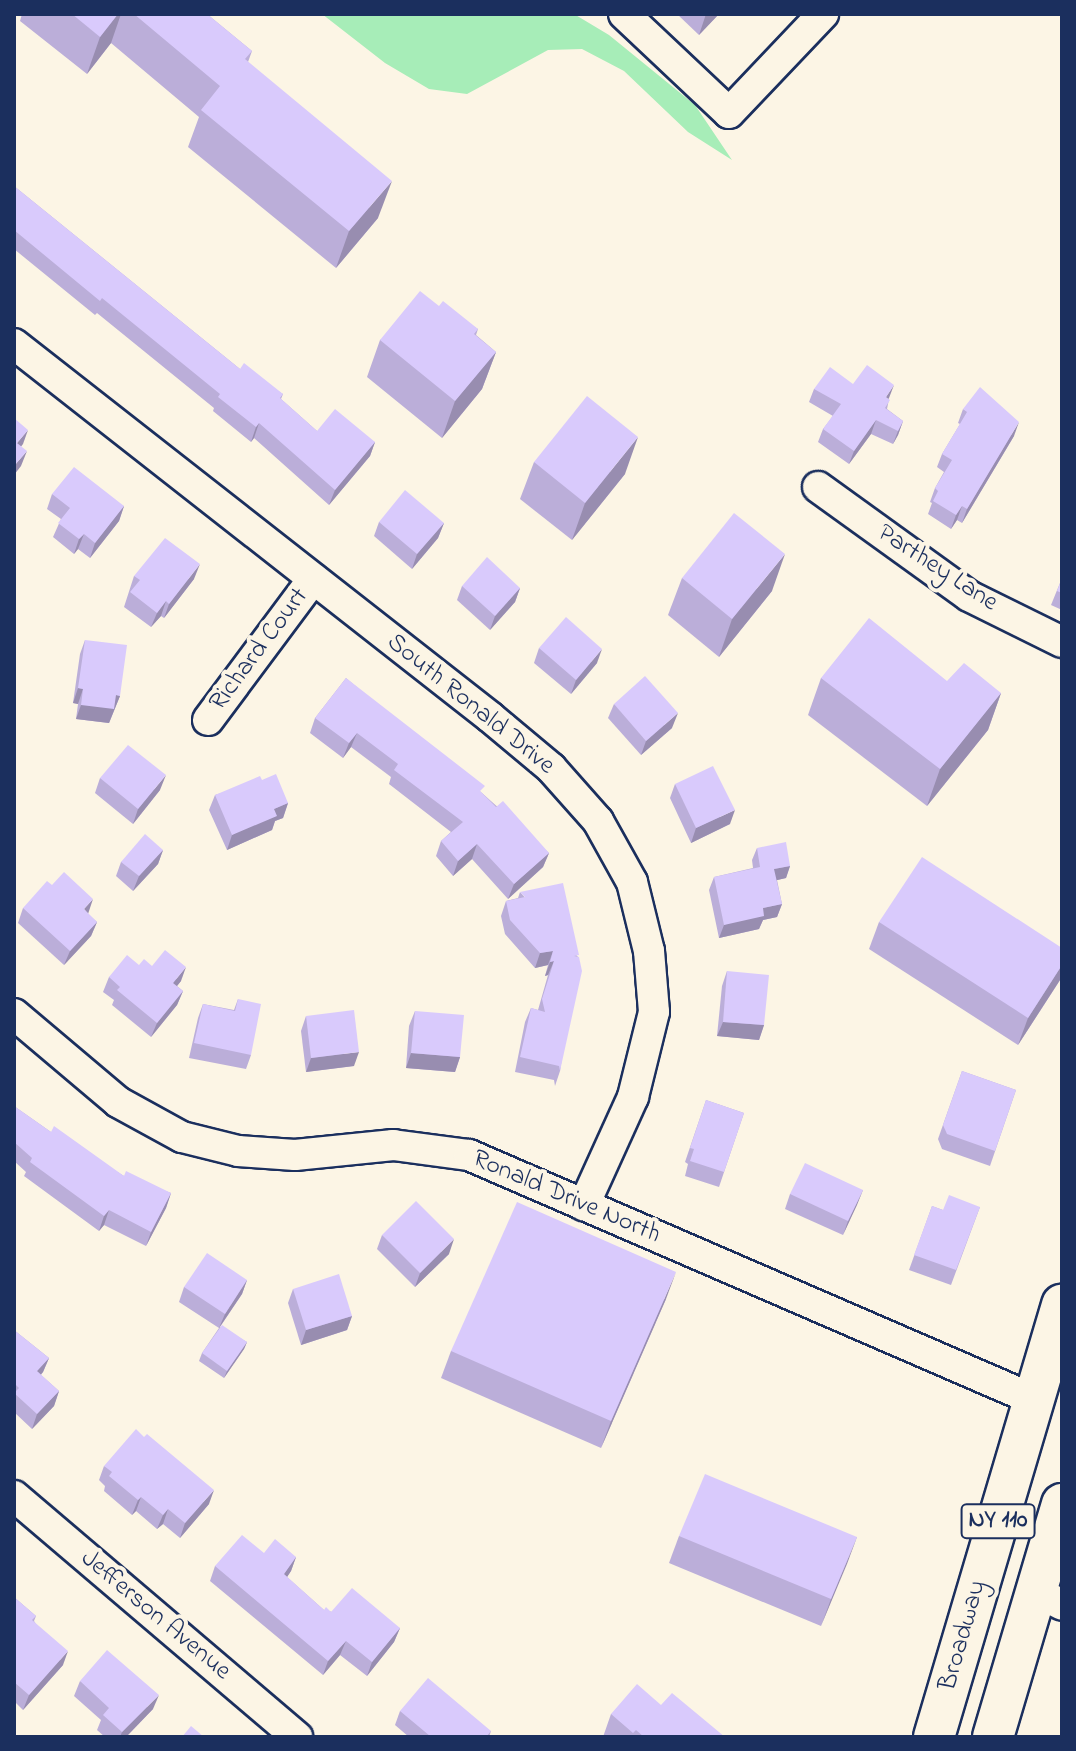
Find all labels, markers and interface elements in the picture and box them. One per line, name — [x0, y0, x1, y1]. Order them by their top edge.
street label: Parthey Lane — [871, 518, 1003, 620]
street label: Richard Court — [204, 582, 316, 718]
street label: South Ronald Drive — [380, 628, 560, 782]
street label: Ronald Drive North — [467, 1144, 665, 1252]
road number: NY 110 — [960, 1501, 1036, 1541]
street label: Jefferson Avenue — [74, 1544, 236, 1688]
street label: Broadway — [933, 1577, 995, 1695]

